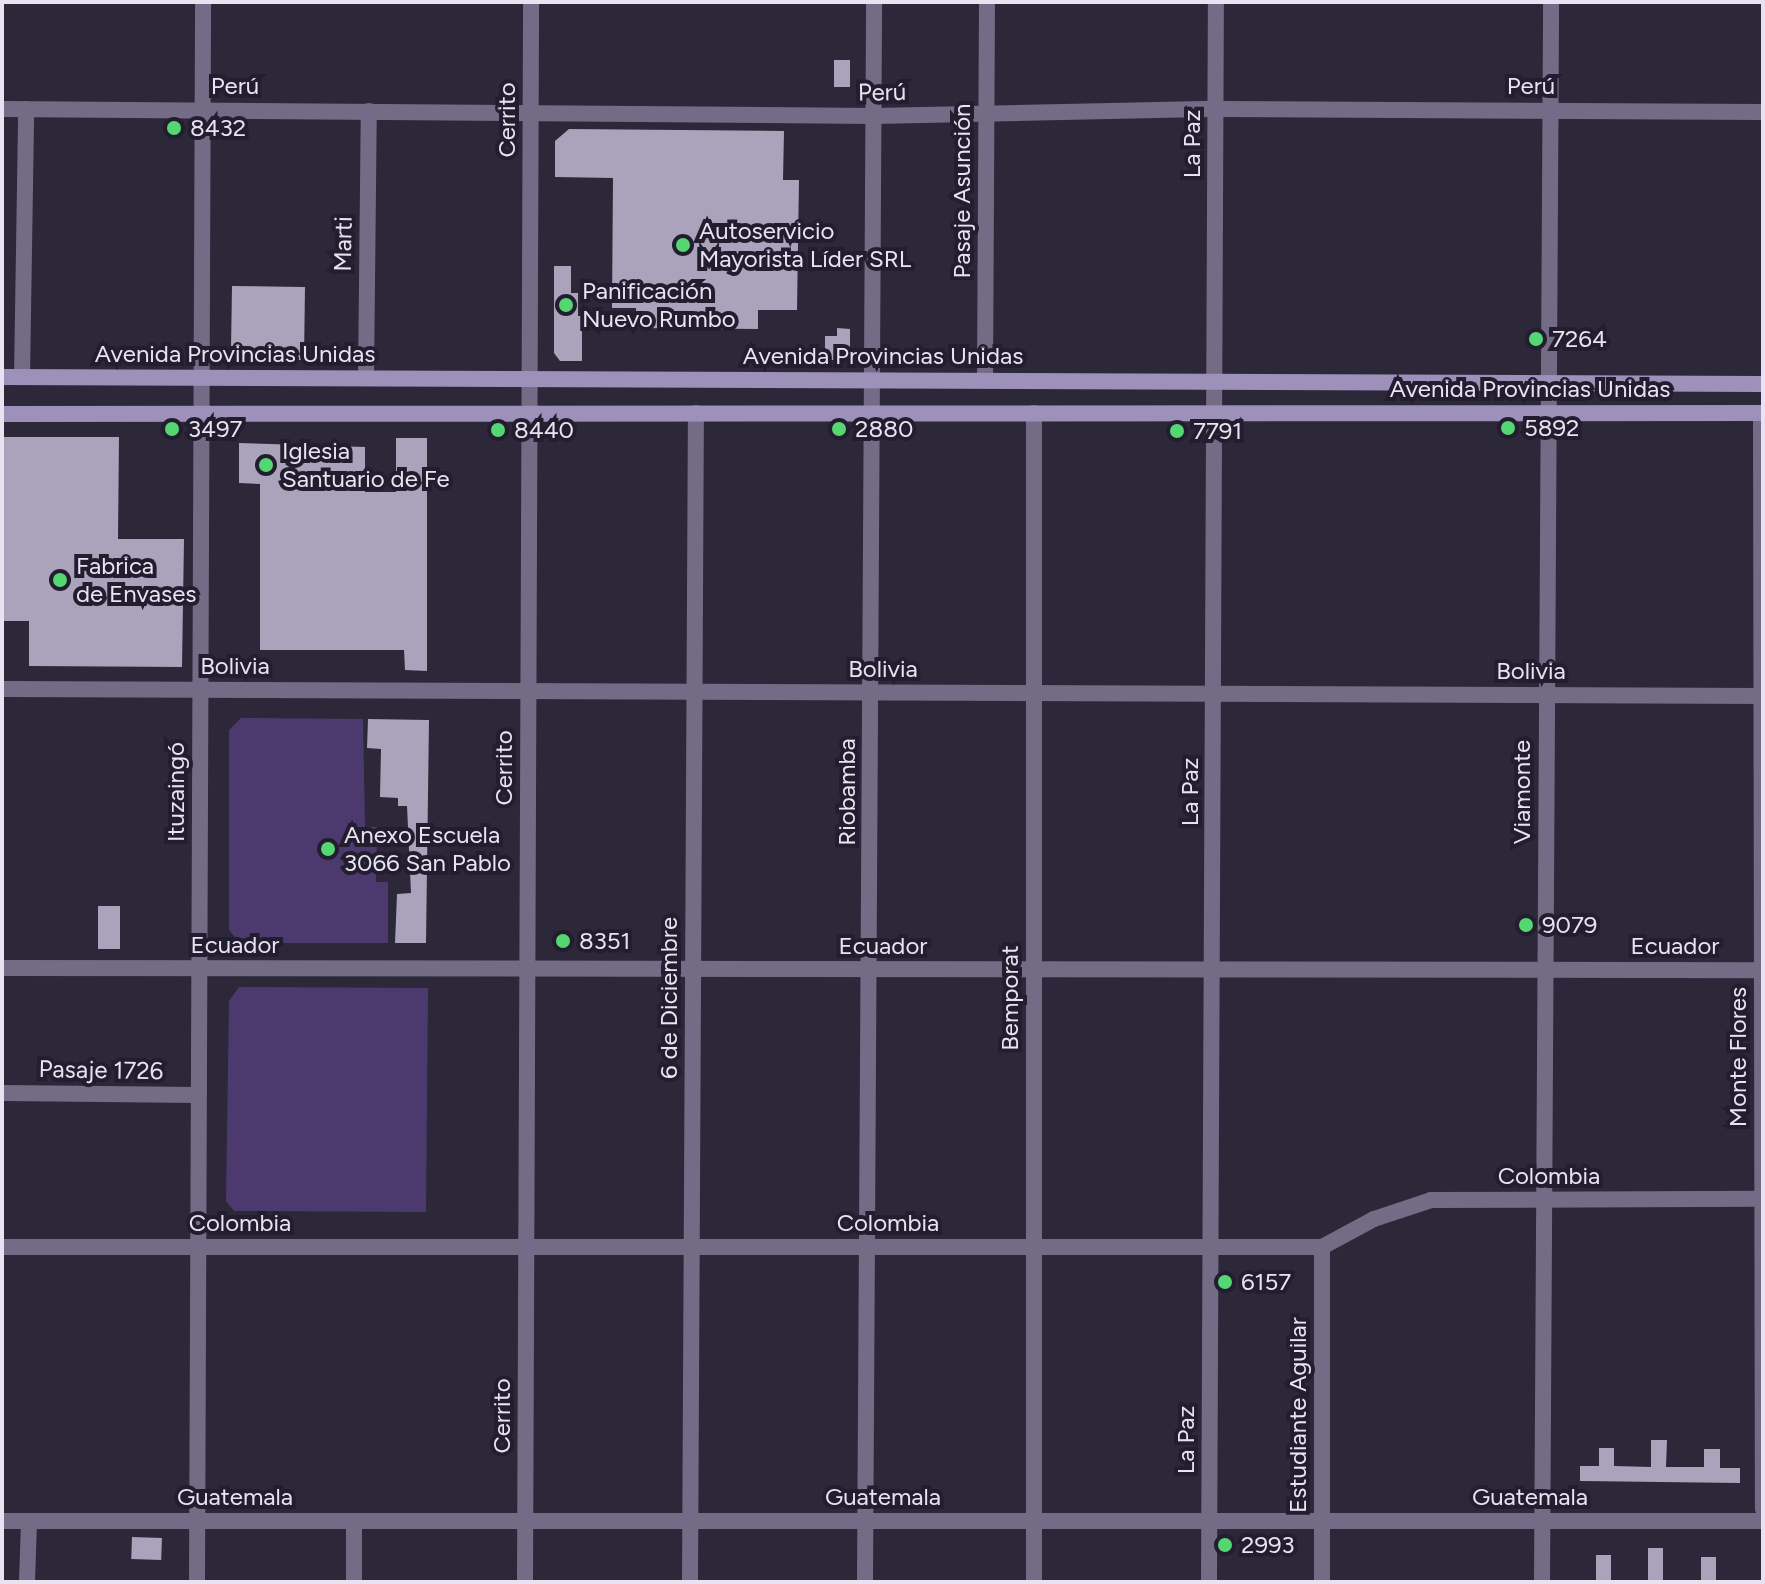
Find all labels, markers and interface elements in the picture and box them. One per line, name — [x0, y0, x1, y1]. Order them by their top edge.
street label: Perú — [211, 72, 259, 100]
street label: Perú — [1507, 72, 1555, 100]
street label: Perú — [858, 77, 906, 107]
street label: Cerrito — [493, 82, 521, 158]
street label: Pasaje Asunción — [948, 104, 976, 278]
street label: La Paz — [1178, 110, 1206, 178]
place label: 8432 — [190, 114, 246, 142]
marker: 8432 — [165, 119, 183, 137]
street label: Marti — [328, 216, 358, 272]
place label: Autoservicio Mayorista Líder SRL — [699, 217, 911, 273]
marker: Autoservicio Mayorista Líder SRL — [674, 236, 692, 254]
place label: Panificación Nuevo Rumbo — [582, 277, 736, 333]
marker: Panificación Nuevo Rumbo — [557, 296, 575, 314]
place label: 7264 — [1552, 325, 1607, 353]
marker: 7264 — [1527, 330, 1545, 348]
street label: Avenida Provincias Unidas — [95, 340, 375, 368]
street label: Avenida Provincias Unidas — [743, 342, 1023, 370]
street label: Avenida Provincias Unidas — [1390, 375, 1670, 403]
place label: 5892 — [1524, 414, 1580, 442]
place label: 3497 — [188, 415, 242, 443]
place label: 2880 — [855, 415, 913, 443]
place label: 8440 — [514, 416, 574, 444]
place label: 7791 — [1193, 417, 1242, 445]
marker: 5892 — [1499, 419, 1517, 437]
marker: 3497 — [163, 420, 181, 438]
marker: 2880 — [830, 420, 848, 438]
marker: 8440 — [489, 421, 507, 439]
marker: 7791 — [1168, 422, 1186, 440]
place label: Iglesia Santuario de Fe — [282, 437, 450, 493]
marker: Iglesia Santuario de Fe — [257, 456, 275, 474]
place label: Fabrica de Envases — [76, 552, 196, 608]
marker: Fabrica de Envases — [51, 571, 69, 589]
street label: Bolivia — [200, 652, 270, 680]
street label: Bolivia — [848, 655, 918, 683]
street label: Bolivia — [1496, 657, 1566, 685]
street label: Cerrito — [490, 730, 518, 806]
street label: Riobamba — [833, 738, 861, 846]
street label: Viamonte — [1508, 740, 1536, 844]
street label: Ituzaingó — [162, 742, 190, 842]
street label: La Paz — [1176, 758, 1204, 826]
place label: Anexo Escuela 3066 San Pablo — [344, 821, 511, 877]
marker: Anexo Escuela 3066 San Pablo — [319, 840, 337, 858]
place label: 9079 — [1542, 911, 1597, 939]
marker: 9079 — [1517, 916, 1535, 934]
street label: 6 de Diciembre — [655, 917, 683, 1079]
place label: 8351 — [579, 927, 631, 955]
street label: Ecuador — [191, 931, 279, 959]
marker: 8351 — [554, 932, 572, 950]
street label: Ecuador — [839, 932, 927, 960]
street label: Ecuador — [1631, 932, 1719, 960]
street label: Bemporat — [996, 945, 1024, 1051]
street label: Monte Flores — [1724, 987, 1752, 1127]
street label: Pasaje 1726 — [38, 1055, 164, 1085]
street label: Colombia — [1498, 1162, 1600, 1190]
street label: Colombia — [189, 1209, 291, 1237]
street label: Colombia — [837, 1209, 939, 1237]
place label: 6157 — [1241, 1268, 1291, 1296]
marker: 6157 — [1216, 1273, 1234, 1291]
street label: Estudiante Aguilar — [1284, 1317, 1312, 1513]
street label: Cerrito — [488, 1378, 516, 1454]
street label: La Paz — [1172, 1406, 1200, 1474]
street label: Guatemala — [177, 1483, 293, 1511]
street label: Guatemala — [825, 1483, 941, 1511]
street label: Guatemala — [1472, 1483, 1588, 1511]
place label: 2993 — [1241, 1531, 1295, 1559]
marker: 2993 — [1216, 1536, 1234, 1554]

